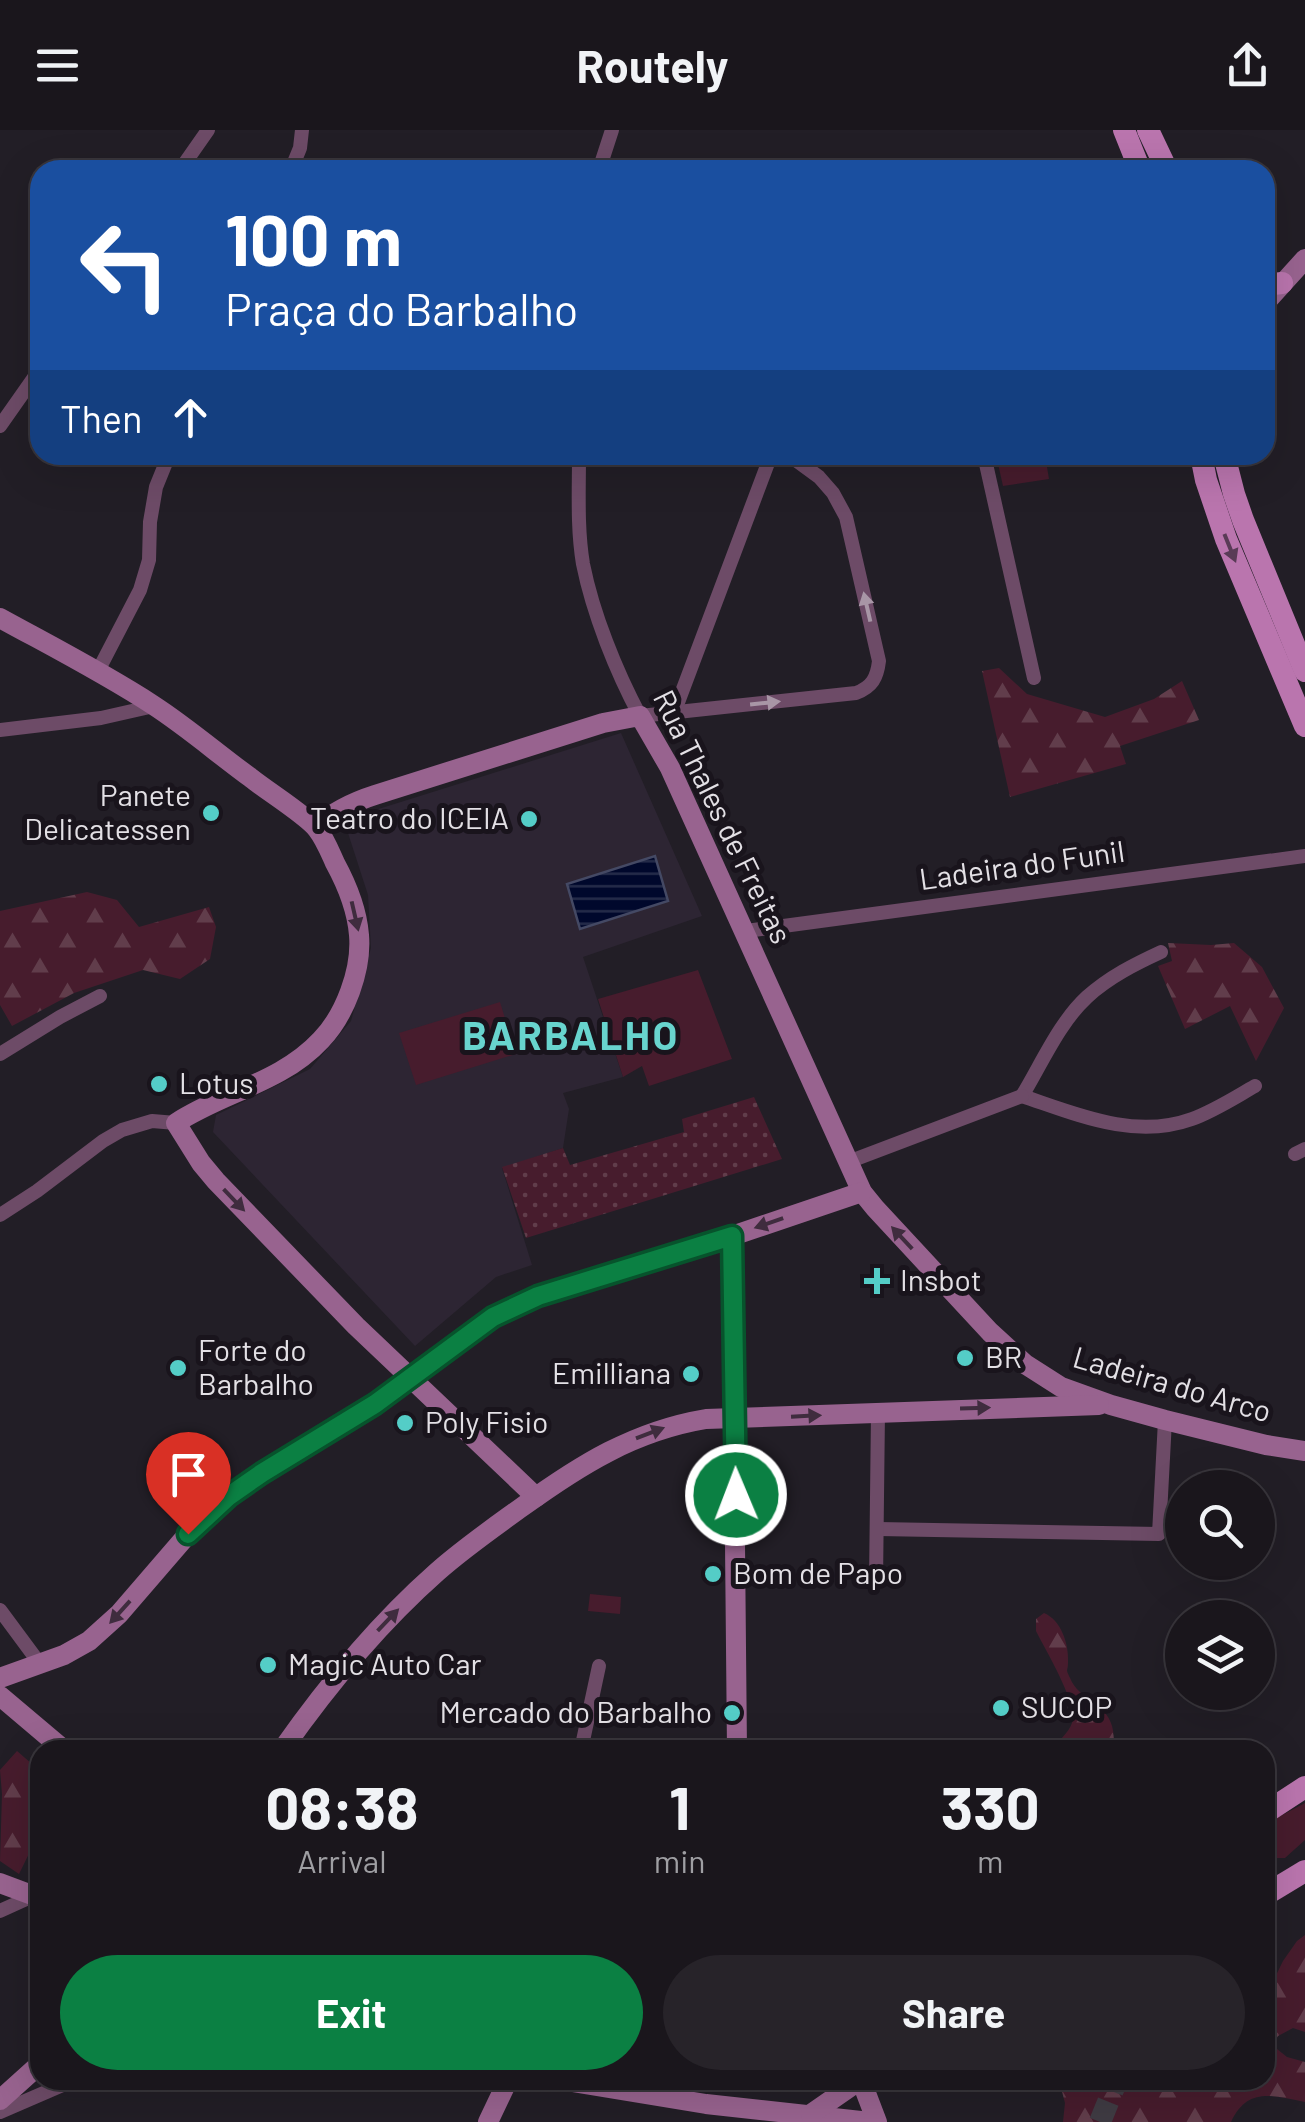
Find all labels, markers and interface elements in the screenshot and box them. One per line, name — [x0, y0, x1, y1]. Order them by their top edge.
icon: menu — [30, 38, 85, 93]
text: Routely — [577, 38, 728, 92]
icon: share — [1220, 38, 1275, 93]
text: 100 m — [225, 196, 402, 280]
icon: left — [60, 200, 190, 330]
text: Praça do Barbalho — [225, 281, 578, 335]
icon: ahead — [163, 390, 218, 445]
text: Then — [60, 395, 143, 441]
one-way arrow — [1223, 533, 1239, 563]
one-way arrow — [858, 591, 874, 622]
street label: Rua Thales de Freitas — [647, 684, 801, 949]
one-way arrow — [750, 695, 782, 711]
place label: Panete Delicatessen — [24, 776, 191, 846]
place label: Teatro do ICEIA — [310, 799, 509, 835]
marker: Panete Delicatessen — [200, 802, 222, 824]
marker: Teatro do ICEIA — [518, 808, 540, 830]
street label: Ladeira do Funil — [917, 832, 1127, 896]
one-way arrow — [348, 901, 363, 932]
district label: BARBALHO — [462, 1010, 680, 1058]
place label: Lotus — [179, 1064, 254, 1100]
marker: Lotus — [148, 1073, 170, 1095]
one-way arrow — [222, 1188, 245, 1212]
one-way arrow — [754, 1217, 784, 1232]
one-way arrow — [891, 1226, 914, 1250]
place label: Insbot — [900, 1261, 982, 1297]
marker: Insbot — [864, 1268, 890, 1294]
place label: Forte do Barbalho — [198, 1331, 314, 1401]
place label: BR — [985, 1338, 1022, 1374]
street label: Ladeira do Arco — [1069, 1338, 1276, 1429]
marker: BR — [954, 1347, 976, 1369]
place label: Emilliana — [552, 1354, 671, 1390]
marker: Forte do Barbalho — [167, 1357, 189, 1379]
marker: Emilliana — [680, 1363, 702, 1385]
one-way arrow — [960, 1400, 992, 1416]
place label: Poly Fisio — [425, 1403, 548, 1439]
one-way arrow — [791, 1407, 823, 1423]
marker: Poly Fisio — [394, 1412, 416, 1434]
one-way arrow — [636, 1425, 666, 1440]
pin — [146, 1432, 231, 1535]
position arrow — [684, 1443, 788, 1547]
icon: arrive — [161, 1447, 216, 1502]
map controls — [1165, 1470, 1275, 1710]
button: search — [1165, 1470, 1275, 1580]
place label: Bom de Papo — [733, 1554, 903, 1590]
marker: Bom de Papo — [702, 1563, 724, 1585]
one-way arrow — [110, 1599, 132, 1624]
button: layers — [1165, 1600, 1275, 1710]
one-way arrow — [376, 1609, 399, 1633]
place label: Magic Auto Car — [288, 1645, 482, 1681]
marker: Magic Auto Car — [257, 1654, 279, 1676]
place label: SUCOP — [1021, 1688, 1112, 1724]
place label: Mercado do Barbalho — [440, 1693, 712, 1729]
marker: SUCOP — [990, 1697, 1012, 1719]
marker: Mercado do Barbalho — [721, 1702, 743, 1724]
text: 08:38 — [265, 1770, 419, 1842]
text: 1 — [669, 1770, 690, 1842]
text: 330 — [941, 1770, 1040, 1842]
text: Arrival — [297, 1841, 387, 1879]
text: min — [654, 1841, 706, 1879]
text: m — [977, 1841, 1004, 1879]
button: Exit — [60, 1955, 643, 2070]
button: Share — [663, 1955, 1245, 2070]

